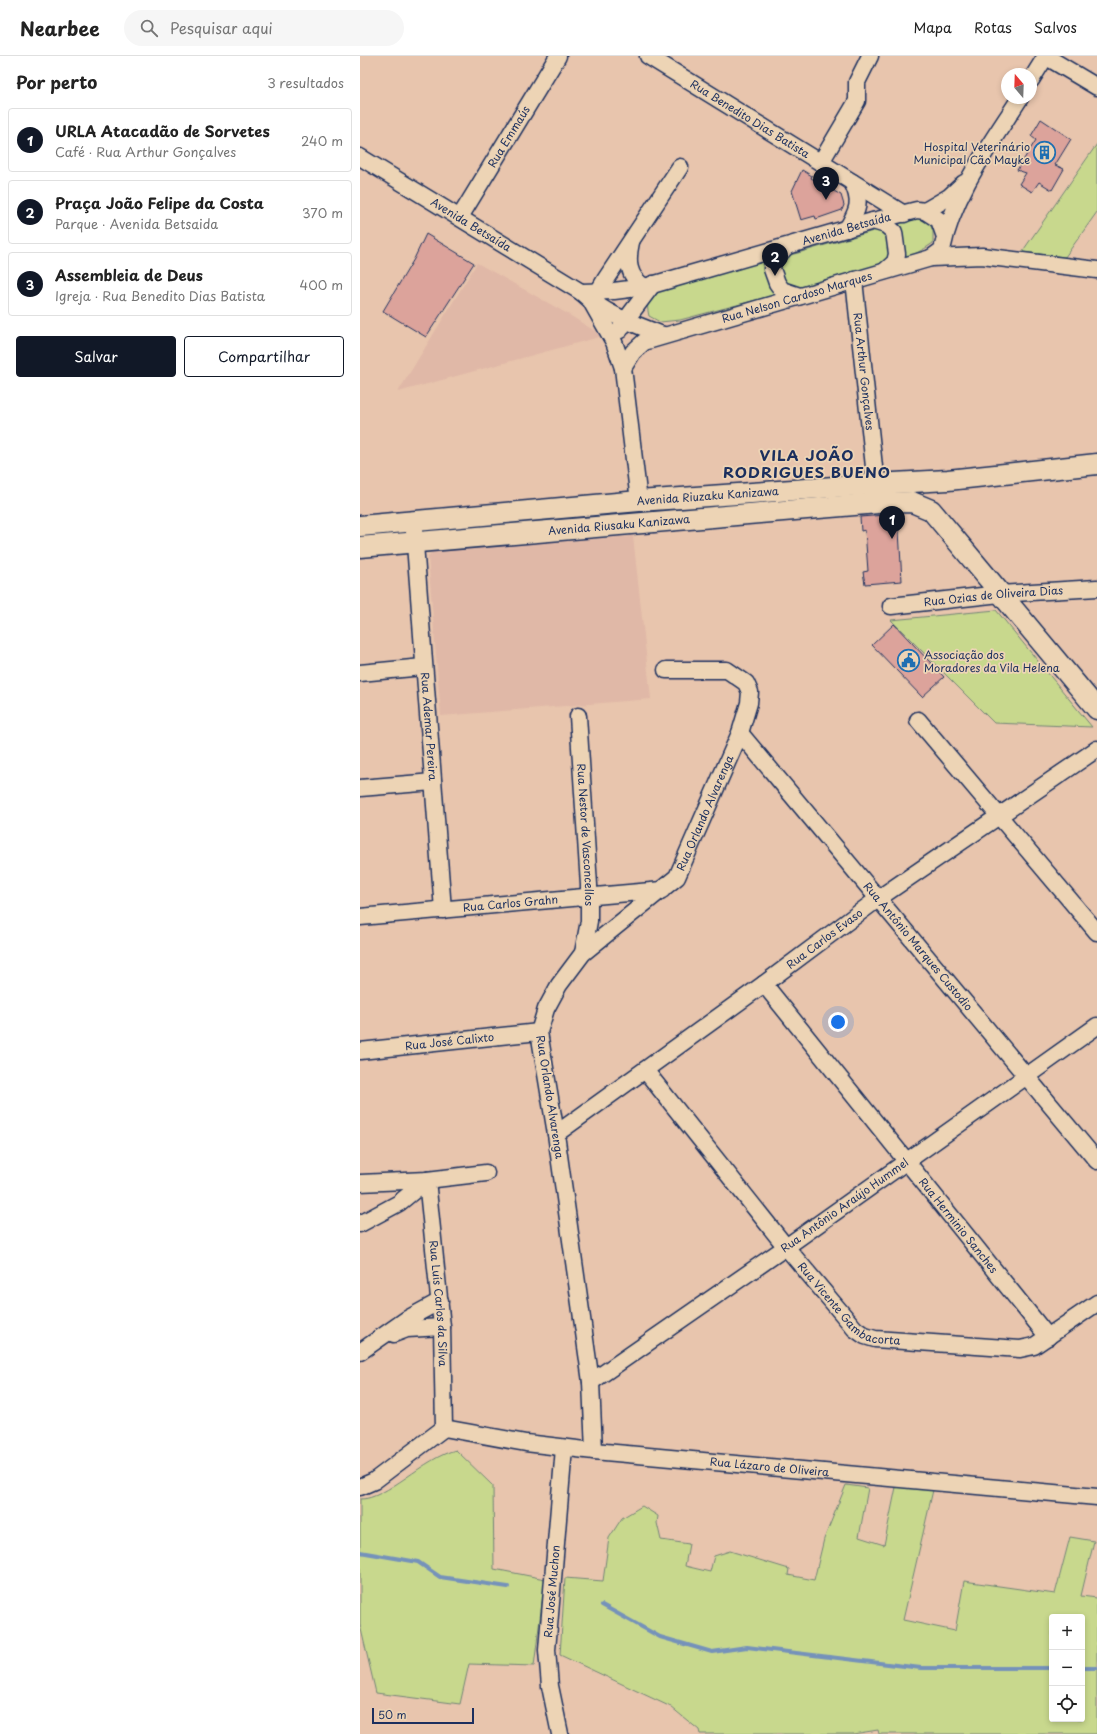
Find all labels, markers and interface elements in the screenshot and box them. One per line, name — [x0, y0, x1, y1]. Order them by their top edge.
search box — [124, 10, 404, 46]
text: Nearbee — [20, 14, 100, 42]
text: Pesquisar aqui — [170, 16, 273, 39]
icon: search — [138, 17, 160, 39]
text: Mapa — [913, 17, 952, 38]
text: Rotas — [974, 17, 1012, 38]
text: Salvos — [1034, 17, 1077, 38]
north arrow — [1001, 68, 1037, 104]
text: Por perto — [16, 69, 97, 95]
text: 3 resultados — [267, 73, 344, 92]
street label: Rua Benedito Dias Batista — [687, 75, 814, 162]
street label: Rua Emmaús — [483, 102, 534, 171]
text: URLA Atacadão de Sorvetes — [55, 119, 270, 142]
text: 1 — [27, 131, 33, 150]
text: 240 m — [301, 131, 343, 150]
place label: Hospital Veterinário Municipal Cão Mayke — [913, 138, 1030, 168]
building icon: Hospital Veterinário Municipal Cão Mayke — [1032, 140, 1058, 166]
text: Café · Rua Arthur Gonçalves — [55, 142, 236, 161]
pin: 3 — [813, 167, 839, 200]
text: Praça João Felipe da Costa — [55, 191, 264, 214]
street label: Avenida Betsaída — [428, 193, 515, 256]
text: 2 — [25, 203, 35, 222]
text: 370 m — [302, 203, 343, 222]
street label: Avenida Betsaída — [800, 208, 893, 249]
text: Parque · Avenida Betsaida — [55, 214, 218, 233]
pin: 2 — [762, 243, 788, 276]
text: Assembleia de Deus — [55, 263, 203, 286]
street label: Rua Nelson Cardoso Marques — [719, 267, 874, 327]
text: 3 — [26, 275, 34, 294]
text: 400 m — [300, 275, 343, 294]
text: Igreja · Rua Benedito Dias Batista — [55, 286, 265, 305]
street label: Rua Arthur Gonçalves — [850, 312, 879, 431]
button: Salvar — [16, 336, 176, 377]
button: Compartilhar — [184, 336, 344, 377]
district label: VILA JOÃO RODRIGUES BUENO — [723, 443, 891, 483]
street label: Avenida Riuzaku Kanizawa — [636, 482, 779, 509]
pin: 1 — [879, 506, 905, 539]
street label: Avenida Riusaku Kanizawa — [547, 510, 691, 539]
street label: Rua Ozias de Oliveira Dias — [923, 581, 1064, 610]
place label: Associação dos Moradores da Vila Helena — [924, 646, 1060, 676]
public building icon: Associação dos Moradores da Vila Helena — [895, 648, 921, 674]
street label: Rua Ademar Pereira — [417, 672, 442, 781]
street label: Rua Orlando Alvarenga — [672, 752, 737, 873]
street label: Rua Nestor de Vasconcellos — [573, 763, 598, 906]
street label: Rua Antônio Marques Custodio — [860, 878, 977, 1014]
street label: Rua Carlos Grahn — [462, 890, 559, 916]
street label: Rua Carlos Evaso — [782, 904, 866, 973]
your location — [828, 1012, 848, 1032]
street label: Rua José Calixto — [404, 1028, 495, 1054]
street label: Rua Orlando Alvarenga — [532, 1034, 569, 1160]
street label: Rua Antônio Araújo Hummel — [777, 1154, 912, 1256]
street label: Rua Herminio Sanches — [915, 1174, 1002, 1277]
street label: Rua Luís Carlos da Silva — [425, 1239, 452, 1367]
street label: Rua Vicente Gambacorta — [794, 1258, 901, 1349]
street label: Rua Lázaro de Oliveira — [709, 1453, 830, 1480]
street label: Rua José Muchon — [539, 1544, 564, 1638]
map controls — [1049, 1614, 1085, 1722]
button: + — [1049, 1614, 1085, 1650]
button: − — [1049, 1650, 1085, 1686]
button: locate — [1049, 1686, 1085, 1722]
scale bar — [372, 1706, 474, 1725]
text: 50 m — [378, 1706, 407, 1723]

